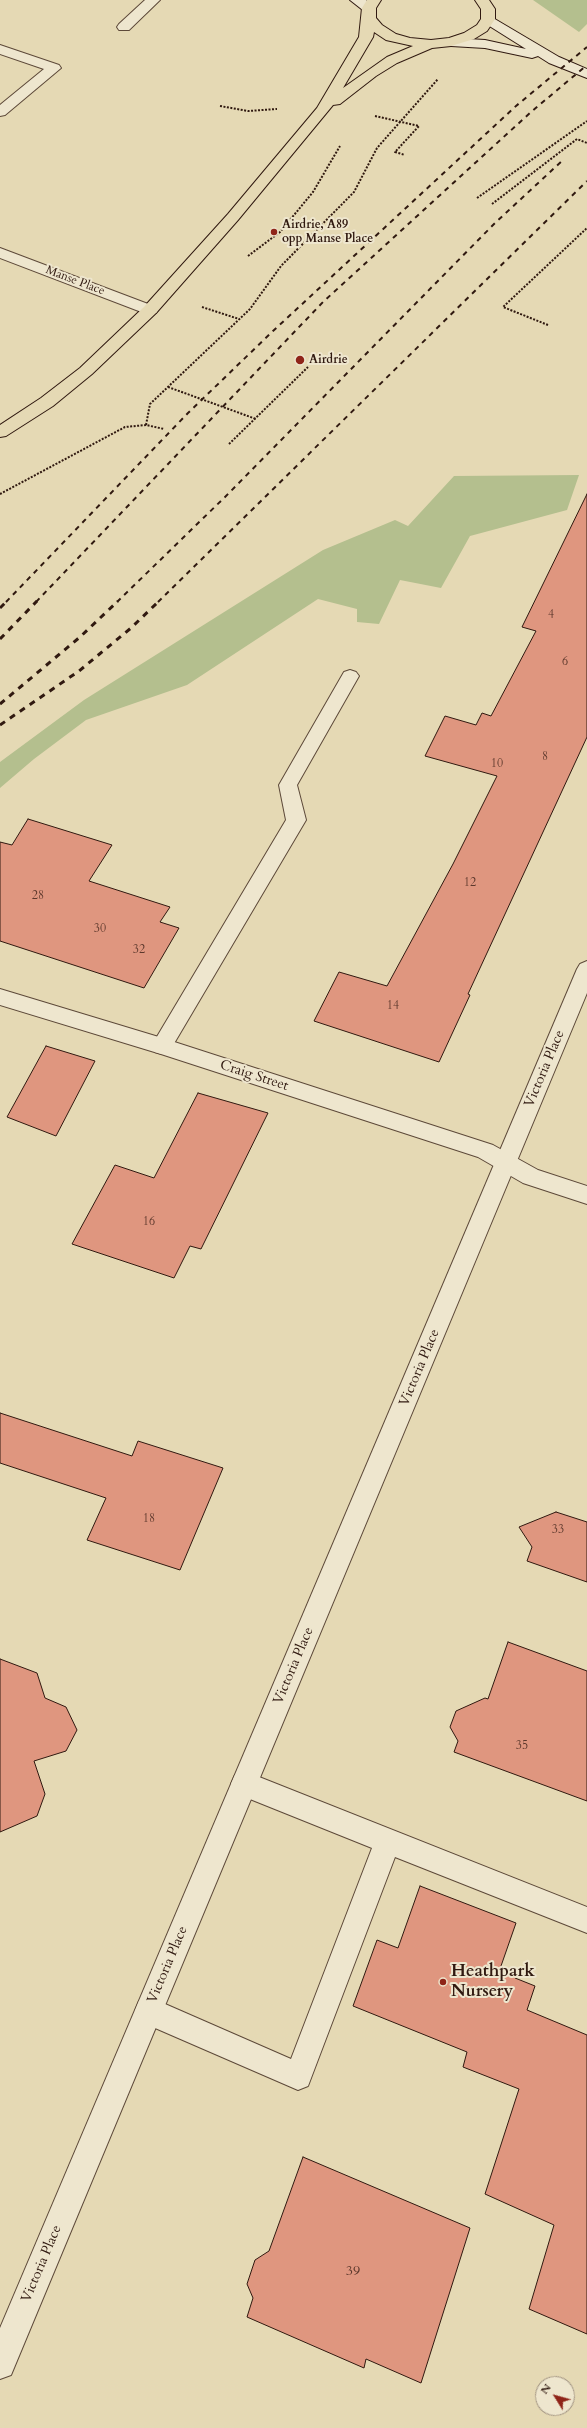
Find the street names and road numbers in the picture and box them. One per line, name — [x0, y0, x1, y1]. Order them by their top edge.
street label: Manse Place — [43, 263, 107, 299]
street label: Victoria Place — [521, 1028, 569, 1110]
street label: Craig Street — [218, 1057, 290, 1095]
street label: Victoria Place — [396, 1327, 444, 1409]
street label: Victoria Place — [270, 1625, 318, 1707]
street label: Victoria Place — [144, 1924, 192, 2006]
street label: Victoria Place — [18, 2223, 66, 2305]

